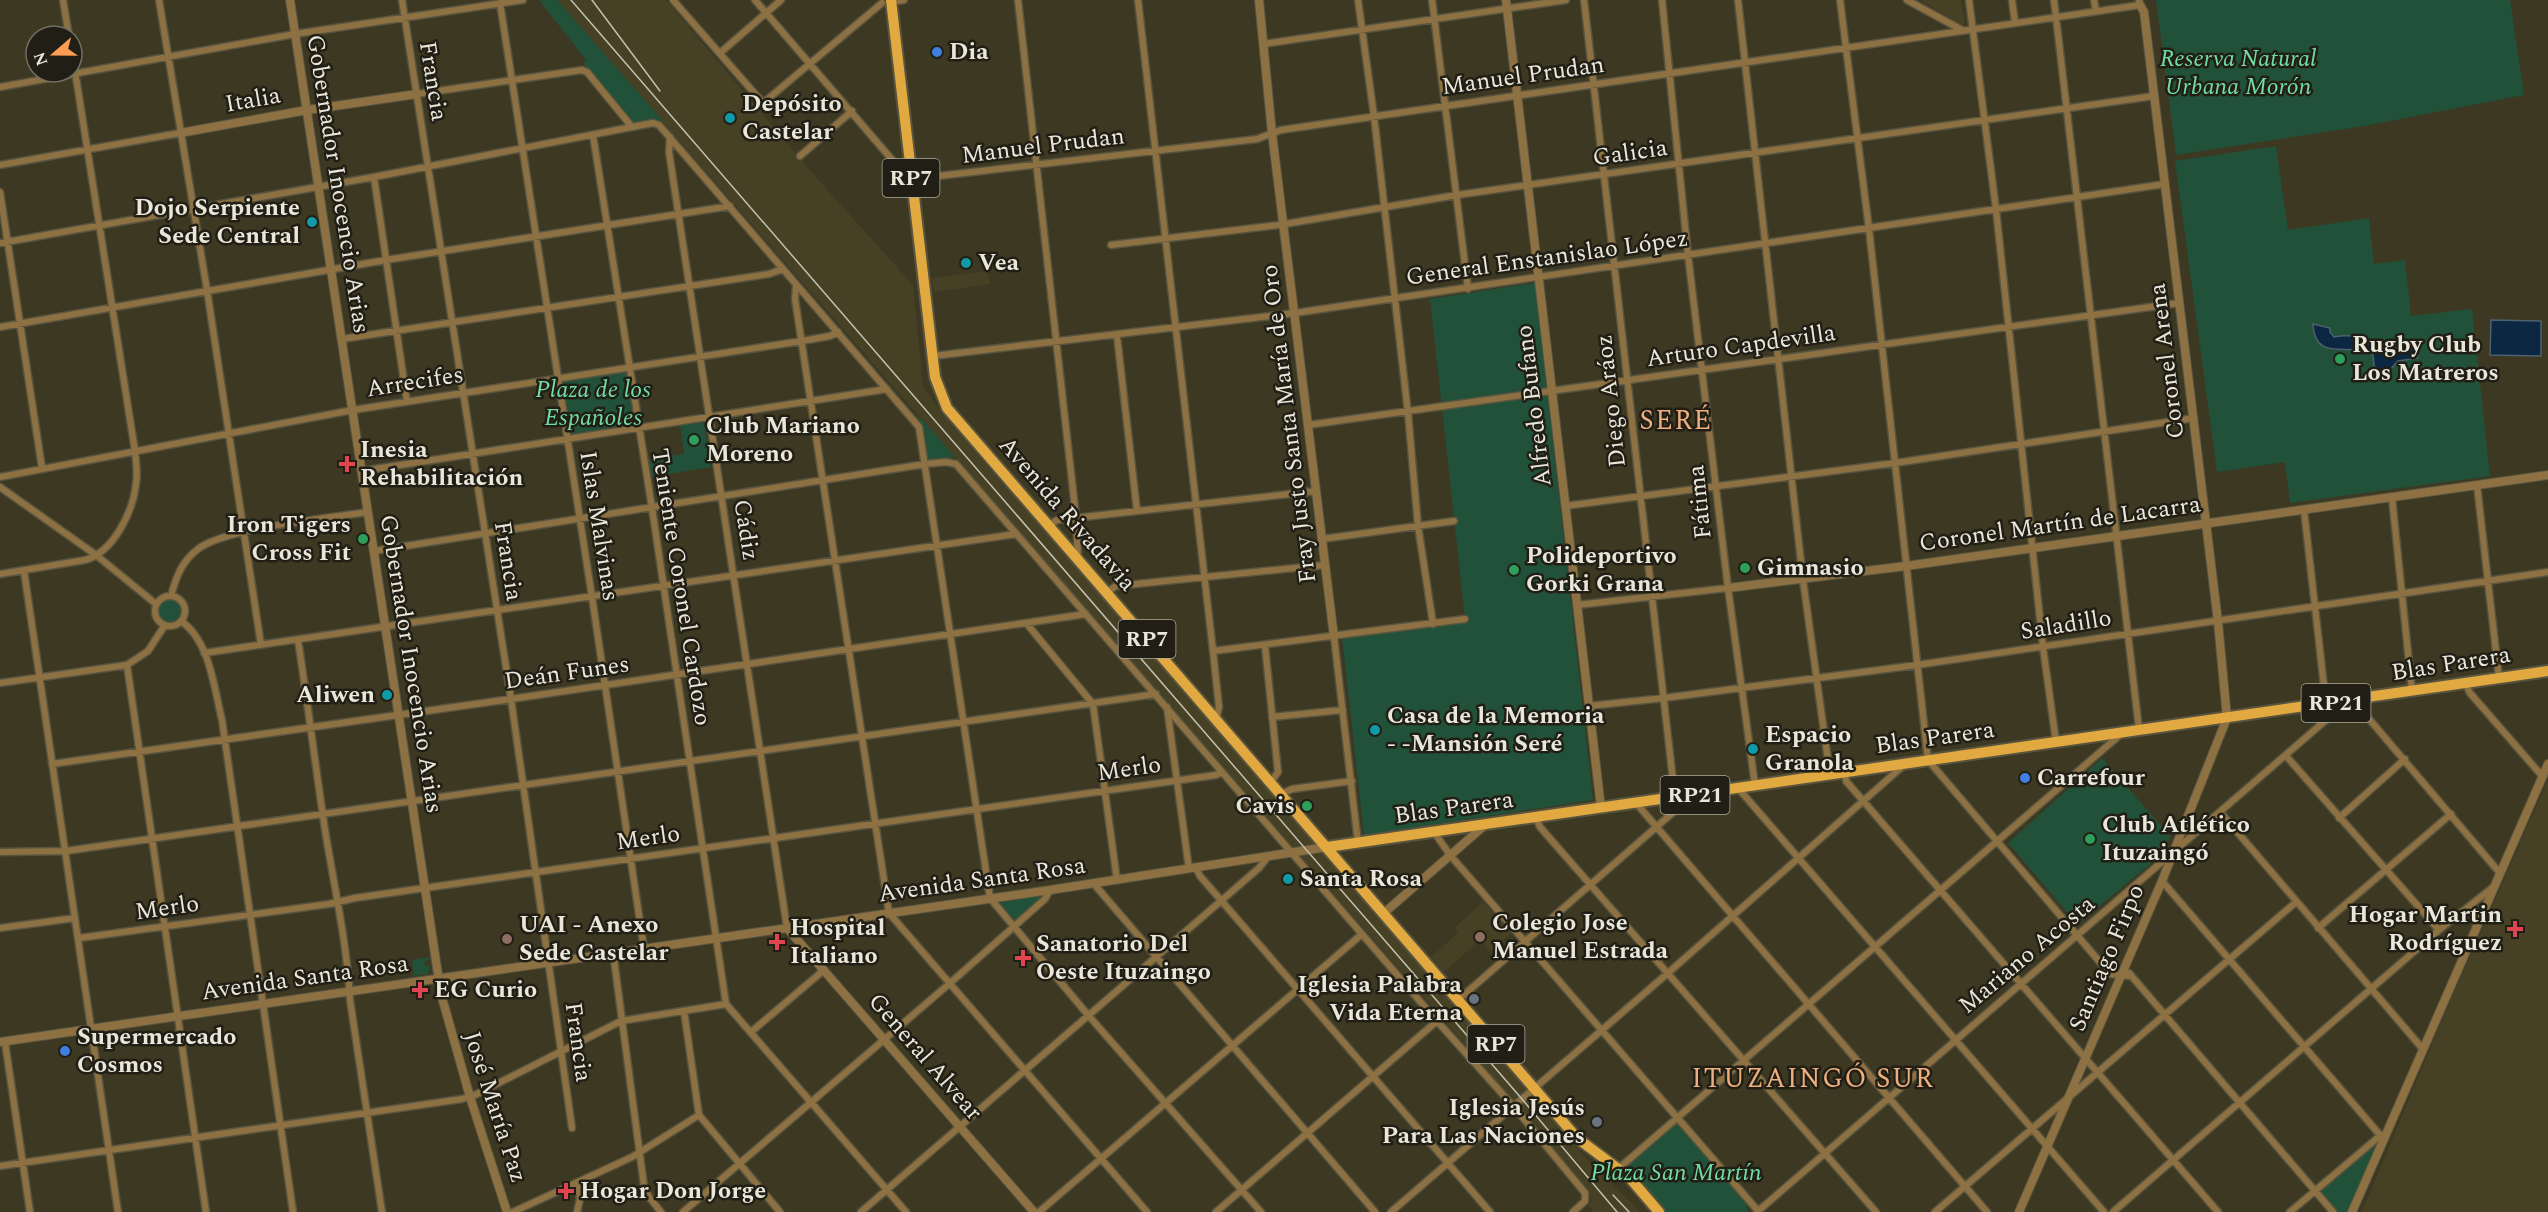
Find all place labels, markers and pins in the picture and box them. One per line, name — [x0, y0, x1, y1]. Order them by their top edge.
place label: Dia — [949, 34, 989, 70]
marker: Dia — [930, 45, 944, 59]
place label: Depósito Castelar — [742, 86, 842, 150]
marker: Depósito Castelar — [723, 111, 737, 125]
place label: Dojo Serpiente Sede Central — [134, 190, 300, 254]
marker: Dojo Serpiente Sede Central — [305, 215, 319, 229]
place label: Vea — [978, 245, 1020, 281]
marker: Vea — [959, 256, 973, 270]
place label: Rugby Club Los Matreros — [2352, 327, 2499, 391]
marker: Rugby Club Los Matreros — [2333, 352, 2347, 366]
place label: Club Mariano Moreno — [706, 408, 860, 472]
place label: Inesia Rehabilitación — [360, 432, 523, 496]
marker: Club Mariano Moreno — [687, 433, 701, 447]
marker: Inesia Rehabilitación — [338, 455, 356, 473]
place label: Iron Tigers Cross Fit — [227, 507, 351, 571]
marker: Iron Tigers Cross Fit — [356, 532, 370, 546]
place label: Polideportivo Gorki Grana — [1526, 538, 1677, 602]
place label: Gimnasio — [1757, 550, 1864, 586]
marker: Gimnasio — [1738, 561, 1752, 575]
marker: Polideportivo Gorki Grana — [1507, 563, 1521, 577]
place label: Aliwen — [296, 677, 375, 713]
marker: Aliwen — [380, 688, 394, 702]
place label: Casa de la Memoria - -Mansión Seré — [1387, 698, 1605, 762]
place label: Espacio Granola — [1765, 717, 1855, 781]
marker: Casa de la Memoria - -Mansión Seré — [1368, 723, 1382, 737]
marker: Espacio Granola — [1746, 742, 1760, 756]
place label: Carrefour — [2037, 760, 2146, 796]
marker: Carrefour — [2018, 771, 2032, 785]
place label: Cavis — [1236, 788, 1295, 824]
marker: Cavis — [1300, 799, 1314, 813]
place label: Club Atlético Ituzaingó — [2102, 807, 2250, 871]
marker: Club Atlético Ituzaingó — [2083, 832, 2097, 846]
place label: Santa Rosa — [1300, 861, 1423, 897]
marker: Santa Rosa — [1281, 872, 1295, 886]
place label: Hogar Martin Rodríguez — [2349, 897, 2502, 961]
place label: Colegio Jose Manuel Estrada — [1492, 905, 1669, 969]
place label: UAI - Anexo Sede Castelar — [519, 907, 669, 971]
place label: Hospital Italiano — [790, 910, 885, 974]
marker: Hogar Martin Rodríguez — [2506, 920, 2524, 938]
place label: Sanatorio Del Oeste Ituzaingo — [1036, 926, 1211, 990]
marker: Colegio Jose Manuel Estrada — [1473, 930, 1487, 944]
marker: UAI - Anexo Sede Castelar — [500, 932, 514, 946]
marker: Hospital Italiano — [768, 933, 786, 951]
marker: Sanatorio Del Oeste Ituzaingo — [1014, 949, 1032, 967]
place label: Iglesia Palabra Vida Eterna — [1298, 967, 1463, 1031]
place label: EG Curio — [434, 972, 537, 1008]
marker: EG Curio — [411, 981, 429, 999]
marker: Iglesia Palabra Vida Eterna — [1467, 992, 1481, 1006]
place label: Supermercado Cosmos — [77, 1019, 236, 1083]
marker: Supermercado Cosmos — [58, 1044, 72, 1058]
place label: Iglesia Jesús Para Las Naciones — [1382, 1090, 1585, 1154]
marker: Iglesia Jesús Para Las Naciones — [1590, 1115, 1604, 1129]
place label: Hogar Don Jorge — [580, 1173, 766, 1209]
marker: Hogar Don Jorge — [557, 1182, 575, 1200]

